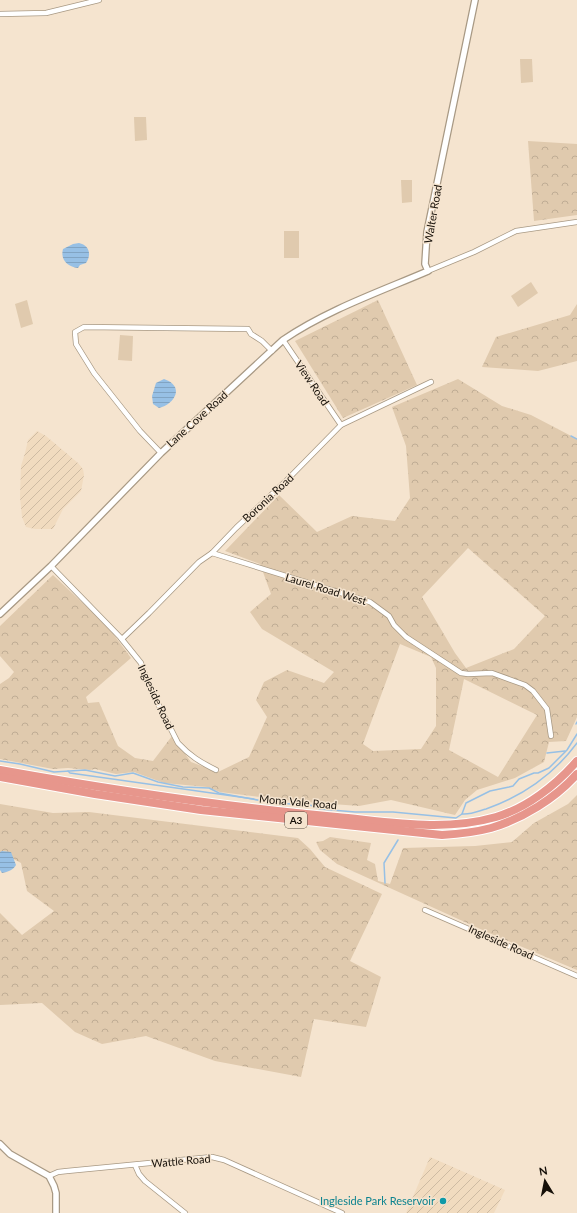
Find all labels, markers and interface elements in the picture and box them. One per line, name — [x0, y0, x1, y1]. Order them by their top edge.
street label: Walter Road — [421, 183, 444, 244]
street label: View Road — [293, 358, 332, 408]
street label: Lane Cove Road — [163, 388, 230, 449]
street label: Boronia Road — [240, 471, 296, 524]
street label: Laurel Road West — [284, 570, 369, 607]
street label: Ingleside Road — [136, 662, 177, 731]
street label: Mona Vale Road — [259, 792, 337, 811]
road number: A3 — [285, 812, 307, 828]
street label: Ingleside Road — [467, 921, 536, 962]
street label: Wattle Road — [151, 1151, 211, 1170]
north arrow — [525, 1161, 565, 1201]
text: N — [538, 1164, 548, 1178]
place label: Ingleside Park Reservoir — [320, 1194, 435, 1207]
marker: Ingleside Park Reservoir — [438, 1196, 448, 1206]

